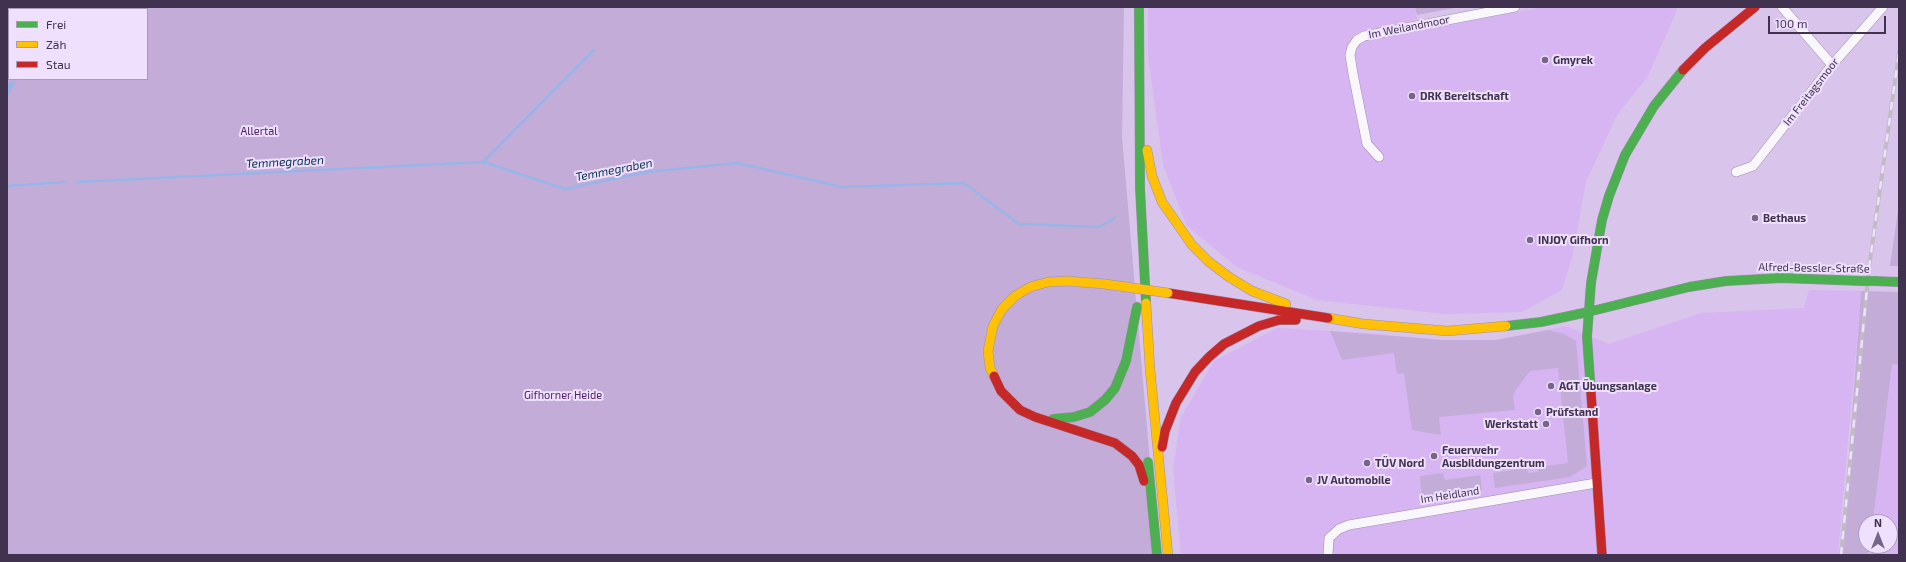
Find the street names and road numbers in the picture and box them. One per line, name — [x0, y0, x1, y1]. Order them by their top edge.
street label: Im Weilandmoor — [1367, 13, 1451, 41]
street label: Im Freitagsmoor — [1781, 56, 1841, 128]
street label: Alfred-Bessler-Straße — [1758, 260, 1870, 276]
street label: Im Heidland — [1420, 484, 1480, 506]

